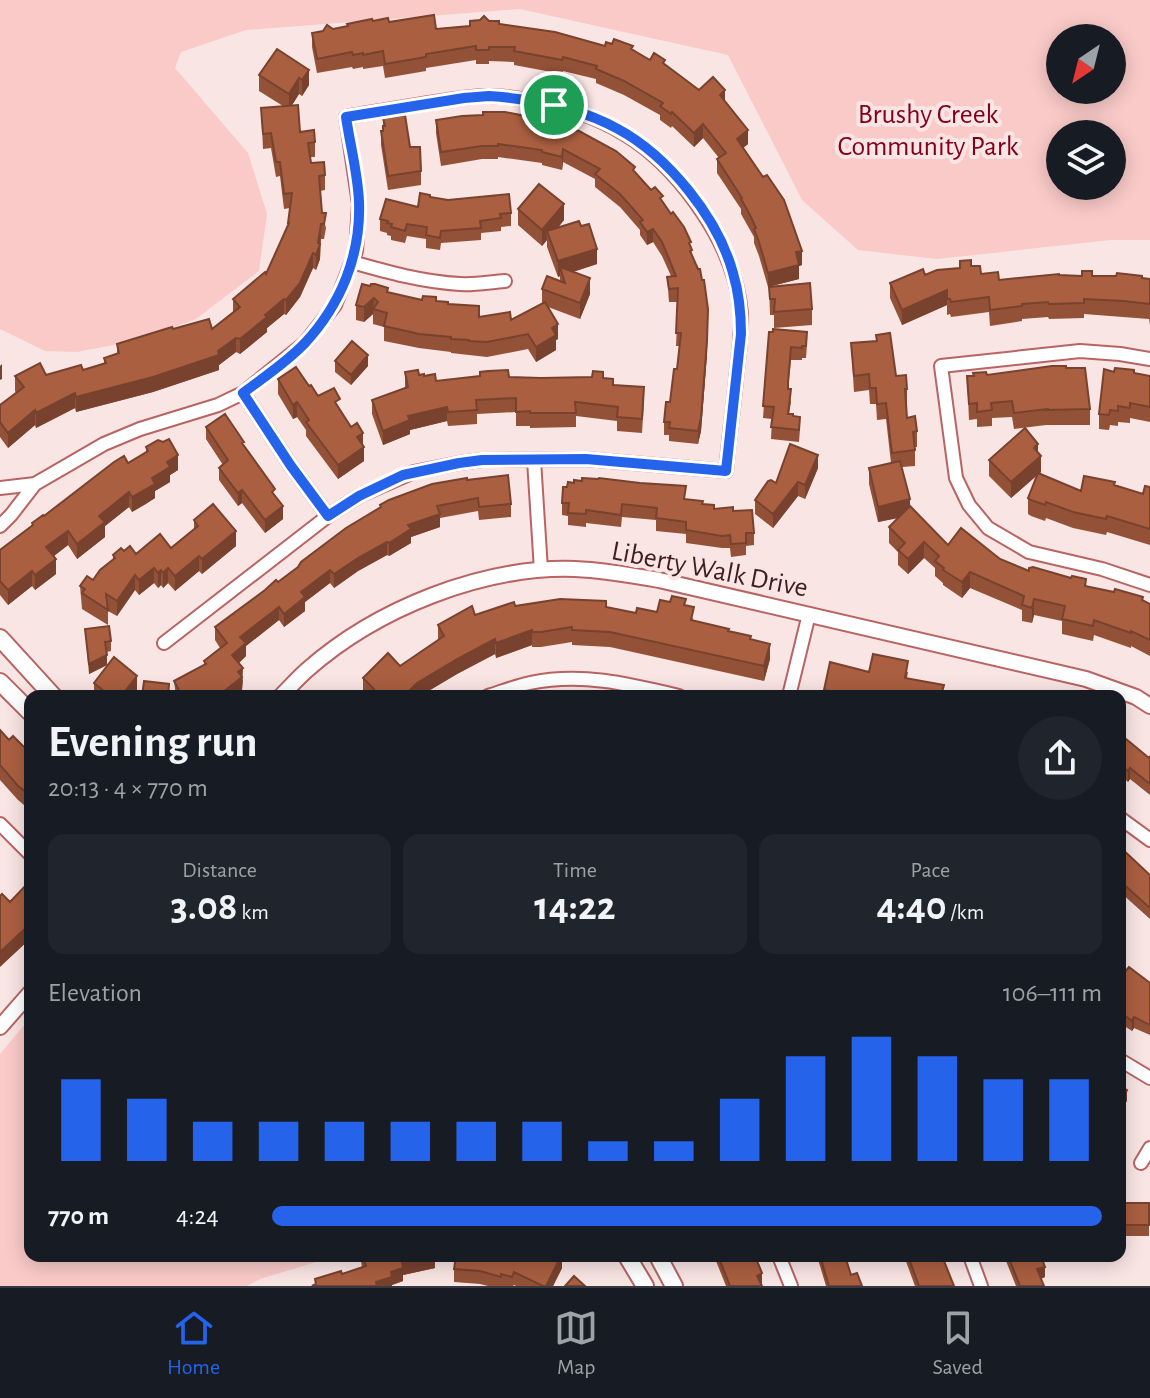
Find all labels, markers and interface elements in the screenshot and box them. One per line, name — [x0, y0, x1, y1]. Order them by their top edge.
north arrow — [1046, 24, 1126, 104]
map controls — [1046, 24, 1126, 200]
pin — [520, 71, 588, 139]
icon: arrive — [532, 83, 576, 127]
park label: Brushy Creek Community Park — [837, 101, 1019, 161]
button: layers — [1046, 120, 1126, 200]
street label: Liberty Walk Drive — [609, 537, 810, 603]
button: share — [1018, 716, 1102, 800]
text: Evening run — [48, 721, 257, 765]
text: 20:13 · 4 × 770 m — [48, 775, 208, 801]
text: Distance — [182, 859, 257, 881]
text: Time — [553, 859, 597, 881]
text: Pace — [911, 859, 950, 881]
text: 3.08 — [171, 887, 238, 927]
text: 14:22 — [534, 887, 616, 927]
text: 4:40 — [876, 887, 947, 927]
text: km — [238, 901, 269, 923]
text: /km — [947, 901, 984, 923]
text: Elevation — [48, 980, 142, 1006]
text: 106–111 m — [1003, 980, 1102, 1006]
text: 770 m — [48, 1203, 109, 1229]
text: 4:24 — [176, 1203, 219, 1229]
tab: Home — [167, 1306, 220, 1380]
tab: Map — [554, 1306, 598, 1380]
tab: Saved — [933, 1306, 983, 1380]

